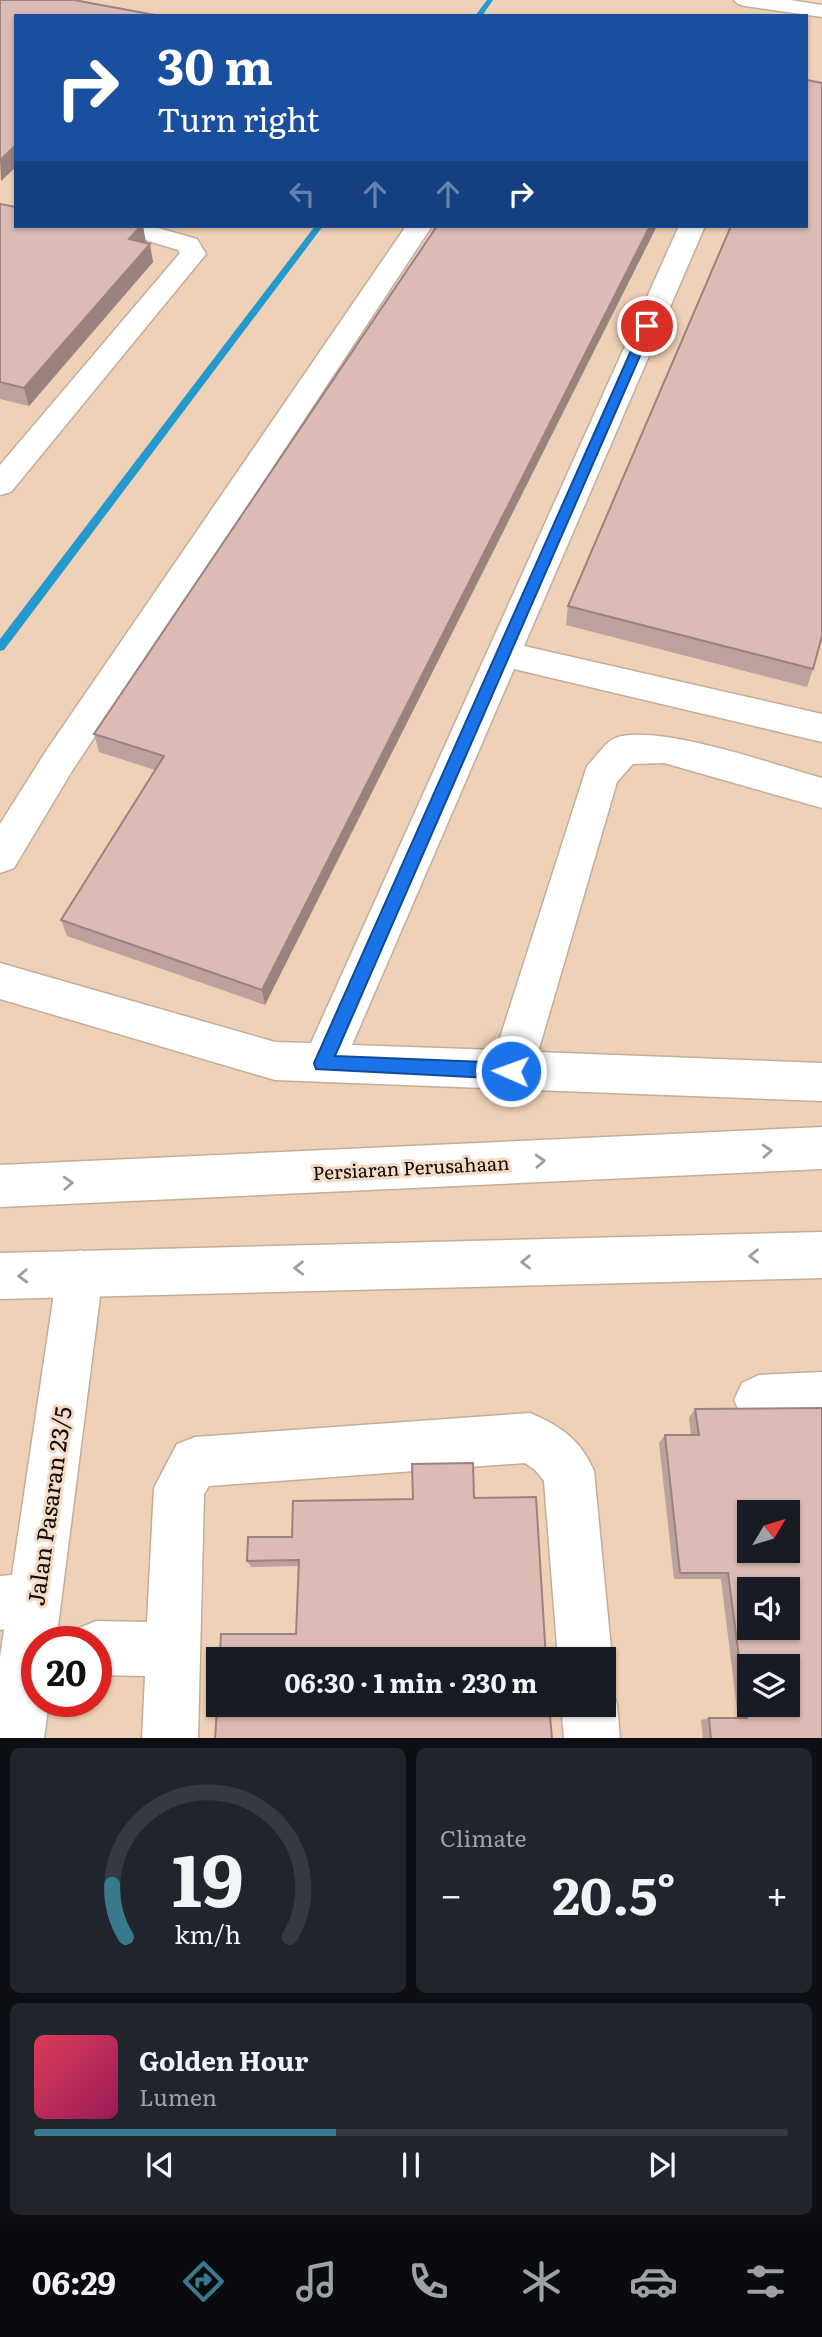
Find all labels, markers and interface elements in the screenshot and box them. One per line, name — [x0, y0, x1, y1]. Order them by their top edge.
text: 30 m — [157, 27, 273, 100]
icon: right — [42, 42, 133, 133]
text: Turn right — [157, 94, 319, 142]
icon: left — [283, 175, 321, 213]
icon: ahead — [356, 175, 394, 213]
icon: ahead — [429, 175, 467, 213]
icon: right — [502, 175, 540, 213]
pin — [617, 296, 677, 356]
icon: arrive — [628, 307, 666, 345]
position arrow — [474, 1034, 548, 1108]
one-way arrow — [762, 1144, 773, 1159]
street label: Persiaran Perusahaan — [312, 1148, 510, 1186]
one-way arrow — [535, 1154, 546, 1169]
one-way arrow — [63, 1176, 74, 1191]
one-way arrow — [748, 1249, 759, 1264]
one-way arrow — [521, 1255, 532, 1270]
one-way arrow — [293, 1260, 304, 1276]
one-way arrow — [17, 1268, 28, 1283]
street label: Jalan Pasaran 23/5 — [17, 1404, 79, 1608]
north arrow — [737, 1500, 800, 1563]
map controls — [737, 1500, 800, 1717]
button: sound — [737, 1577, 800, 1640]
speed limit sign: 20 — [21, 1626, 112, 1717]
button: layers — [737, 1654, 800, 1717]
text: 06:30 · 1 min · 230 m — [284, 1662, 538, 1701]
text: Climate — [440, 1820, 526, 1854]
text: 19 — [172, 1821, 244, 1929]
text: 20.5° — [552, 1854, 676, 1931]
text: − — [440, 1864, 462, 1921]
text: + — [766, 1864, 788, 1921]
text: km/h — [175, 1914, 241, 1951]
text: Golden Hour — [139, 2040, 308, 2079]
text: Lumen — [139, 2079, 217, 2113]
icon: previous — [141, 2146, 179, 2184]
icon: pause — [392, 2146, 430, 2184]
icon: next — [643, 2146, 681, 2184]
text: 06:29 — [32, 2257, 116, 2305]
icon: directions — [179, 2257, 228, 2306]
icon: music — [292, 2257, 341, 2306]
icon: phone — [404, 2257, 453, 2306]
icon: climate — [517, 2257, 566, 2306]
icon: car — [629, 2257, 678, 2306]
icon: filters — [741, 2257, 790, 2306]

